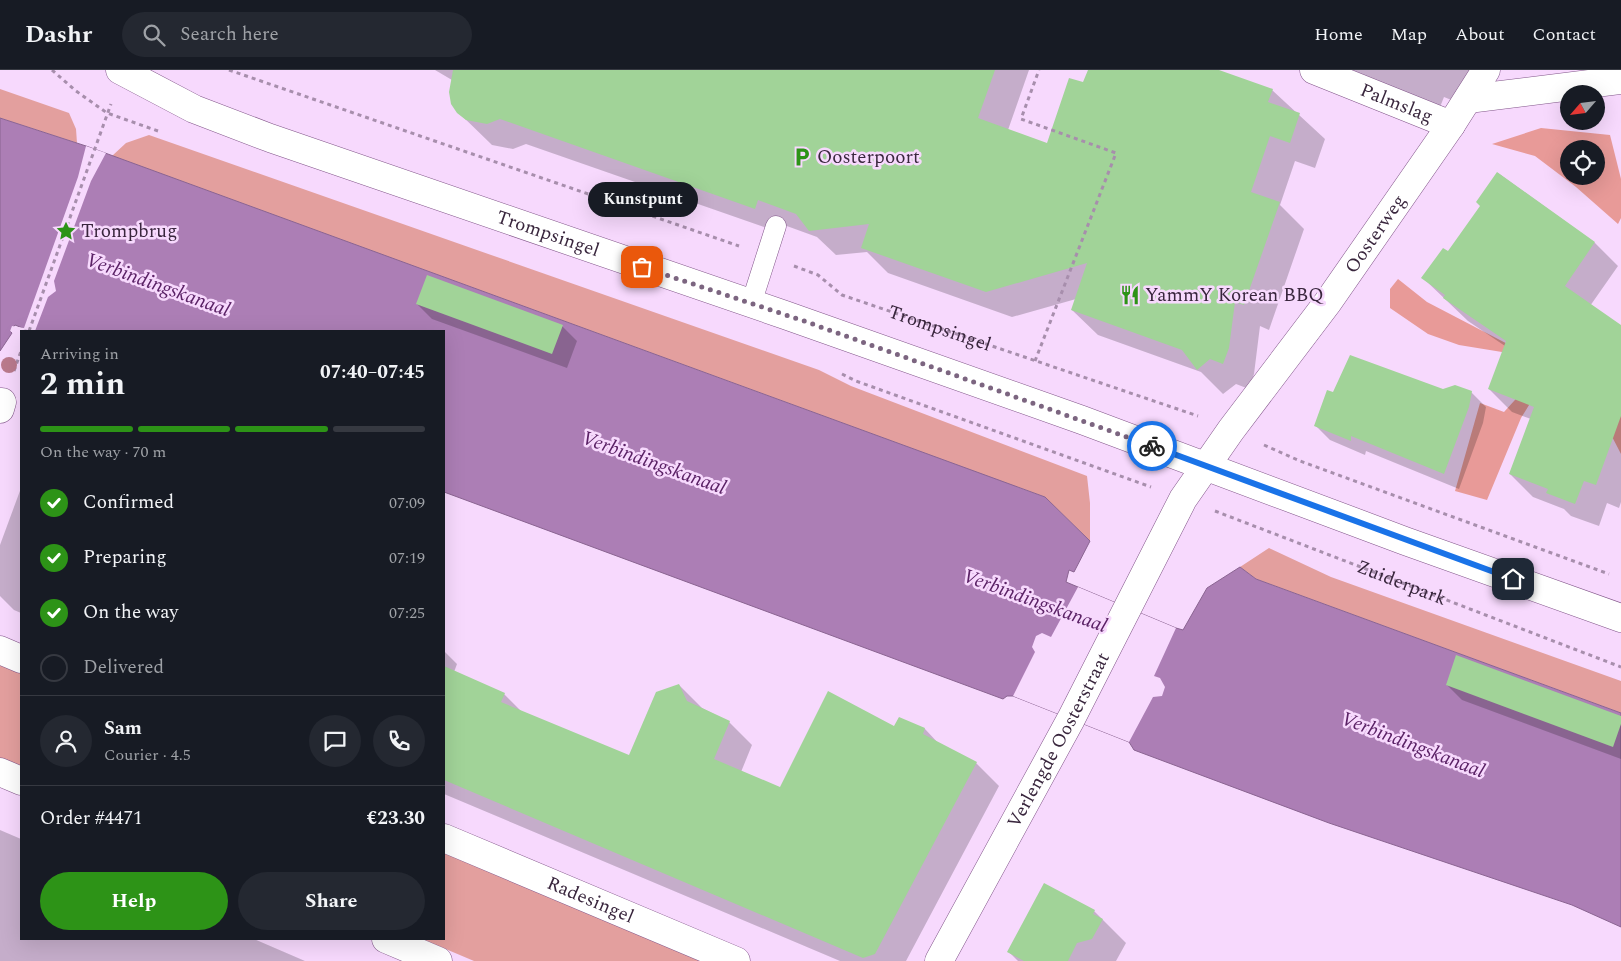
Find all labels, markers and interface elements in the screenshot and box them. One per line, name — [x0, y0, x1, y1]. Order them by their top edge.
search box — [122, 12, 472, 57]
text: Dashr — [25, 17, 92, 53]
text: Search here — [180, 20, 279, 49]
icon: search — [140, 21, 168, 49]
text: Home — [1314, 21, 1363, 48]
text: Map — [1391, 21, 1427, 48]
text: About — [1455, 21, 1505, 48]
text: Contact — [1533, 21, 1596, 48]
street label: Palmslag — [1356, 75, 1437, 131]
north arrow — [1560, 85, 1605, 130]
map controls — [1560, 85, 1605, 185]
button: locate — [1560, 140, 1605, 185]
place label: Oosterpoort — [817, 143, 920, 172]
parking icon: Oosterpoort — [791, 146, 813, 168]
callout: Kunstpunt — [587, 182, 697, 217]
text: Kunstpunt — [603, 187, 683, 211]
street label: Oosterweg — [1337, 188, 1413, 280]
street label: Trompsingel — [493, 202, 603, 265]
place label: Trompbrug — [81, 217, 177, 246]
place icon: Trompbrug — [55, 220, 77, 242]
water label: Verbindingskanaal — [82, 245, 234, 325]
pin — [621, 246, 663, 288]
icon: bag — [628, 253, 656, 281]
place label: YammY Korean BBQ — [1145, 281, 1324, 310]
restaurant icon: YammY Korean BBQ — [1119, 284, 1141, 306]
street label: Trompsingel — [884, 297, 995, 359]
text: Arriving in — [40, 342, 119, 366]
text: 07:40–07:45 — [320, 358, 425, 387]
text: 2 min — [40, 360, 125, 409]
courier — [1127, 421, 1177, 471]
water label: Verbindingskanaal — [578, 423, 730, 503]
icon: bike — [1138, 432, 1166, 460]
text: On the way · 70 m — [40, 440, 166, 464]
text: Confirmed — [83, 488, 174, 517]
icon: check — [40, 489, 68, 517]
text: 07:09 — [389, 491, 425, 515]
text: Preparing — [83, 543, 167, 572]
icon: check — [40, 544, 68, 572]
text: 07:19 — [389, 546, 425, 570]
street label: Zuiderpark — [1352, 552, 1451, 613]
pin — [1492, 558, 1534, 600]
water label: Verbindingskanaal — [959, 561, 1111, 641]
icon: home — [1499, 565, 1527, 593]
text: On the way — [83, 598, 179, 627]
icon: check — [40, 599, 68, 627]
text: 07:25 — [389, 601, 425, 625]
street label: Verlengde Oosterstraat — [1000, 647, 1117, 833]
text: Delivered — [83, 653, 164, 682]
water label: Verbindingskanaal — [1337, 704, 1489, 786]
text: Sam — [104, 714, 142, 743]
button: person — [40, 715, 92, 767]
button: chat — [309, 715, 361, 767]
button: phone — [373, 715, 425, 767]
text: Courier · 4.5 — [104, 743, 191, 767]
text: Order #4471 — [40, 804, 143, 833]
text: €23.30 — [367, 804, 425, 833]
street label: Radesingel — [543, 869, 639, 931]
button: Help — [40, 872, 228, 930]
button: Share — [238, 872, 425, 930]

